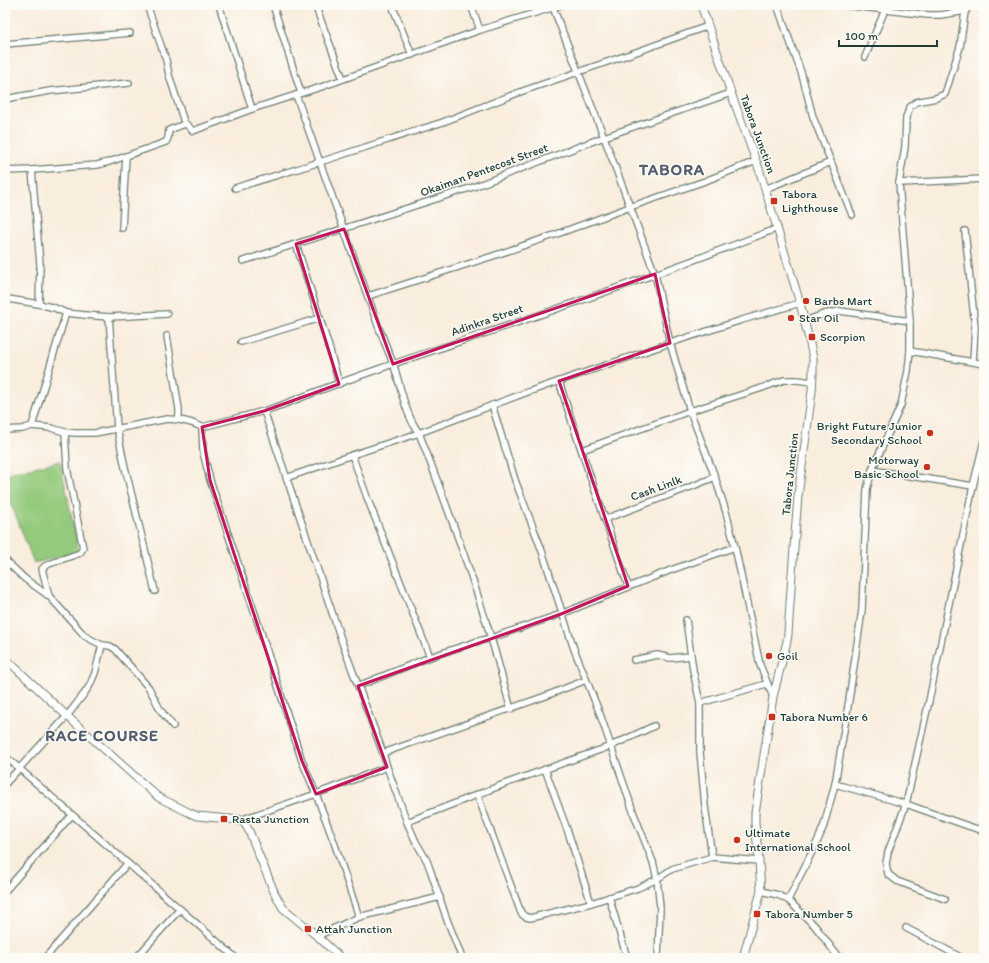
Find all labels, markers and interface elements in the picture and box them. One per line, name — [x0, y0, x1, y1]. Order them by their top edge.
scale bar — [839, 22, 937, 48]
text: 100 m — [845, 29, 878, 43]
street label: Tabora Junction — [737, 93, 779, 176]
street label: Okaiman Pentecost Street — [418, 140, 550, 200]
district label: TABORA — [638, 160, 705, 179]
place label: Tabora Lighthouse — [782, 187, 838, 215]
marker: Tabora Lighthouse — [769, 196, 779, 206]
place label: Barbs Mart — [814, 294, 872, 308]
marker: Barbs Mart — [801, 296, 811, 306]
street label: Adinkra Street — [449, 301, 525, 339]
place label: Star Oil — [799, 311, 840, 325]
marker: Star Oil — [786, 313, 796, 323]
place label: Scorpion — [820, 330, 866, 344]
marker: Scorpion — [807, 332, 817, 342]
place label: Bright Future Junior Secondary School — [817, 419, 923, 447]
marker: Bright Future Junior Secondary School — [925, 428, 935, 438]
street label: Tabora Junction — [779, 432, 801, 516]
place label: Motorway Basic School — [854, 453, 920, 481]
marker: Motorway Basic School — [922, 462, 932, 472]
street label: Cash Linlk — [628, 472, 684, 504]
place label: Goil — [777, 649, 798, 663]
marker: Goil — [764, 651, 774, 661]
place label: Tabora Number 6 — [780, 710, 868, 724]
marker: Tabora Number 6 — [767, 712, 777, 722]
district label: RACE COURSE — [45, 726, 159, 745]
place label: Rasta Junction — [232, 812, 309, 826]
marker: Rasta Junction — [219, 814, 229, 824]
place label: Ultimate International School — [745, 826, 851, 854]
marker: Ultimate International School — [732, 835, 742, 845]
place label: Tabora Number 5 — [765, 907, 853, 921]
marker: Tabora Number 5 — [752, 909, 762, 919]
place label: Attah Junction — [316, 922, 393, 936]
marker: Attah Junction — [303, 924, 313, 934]

